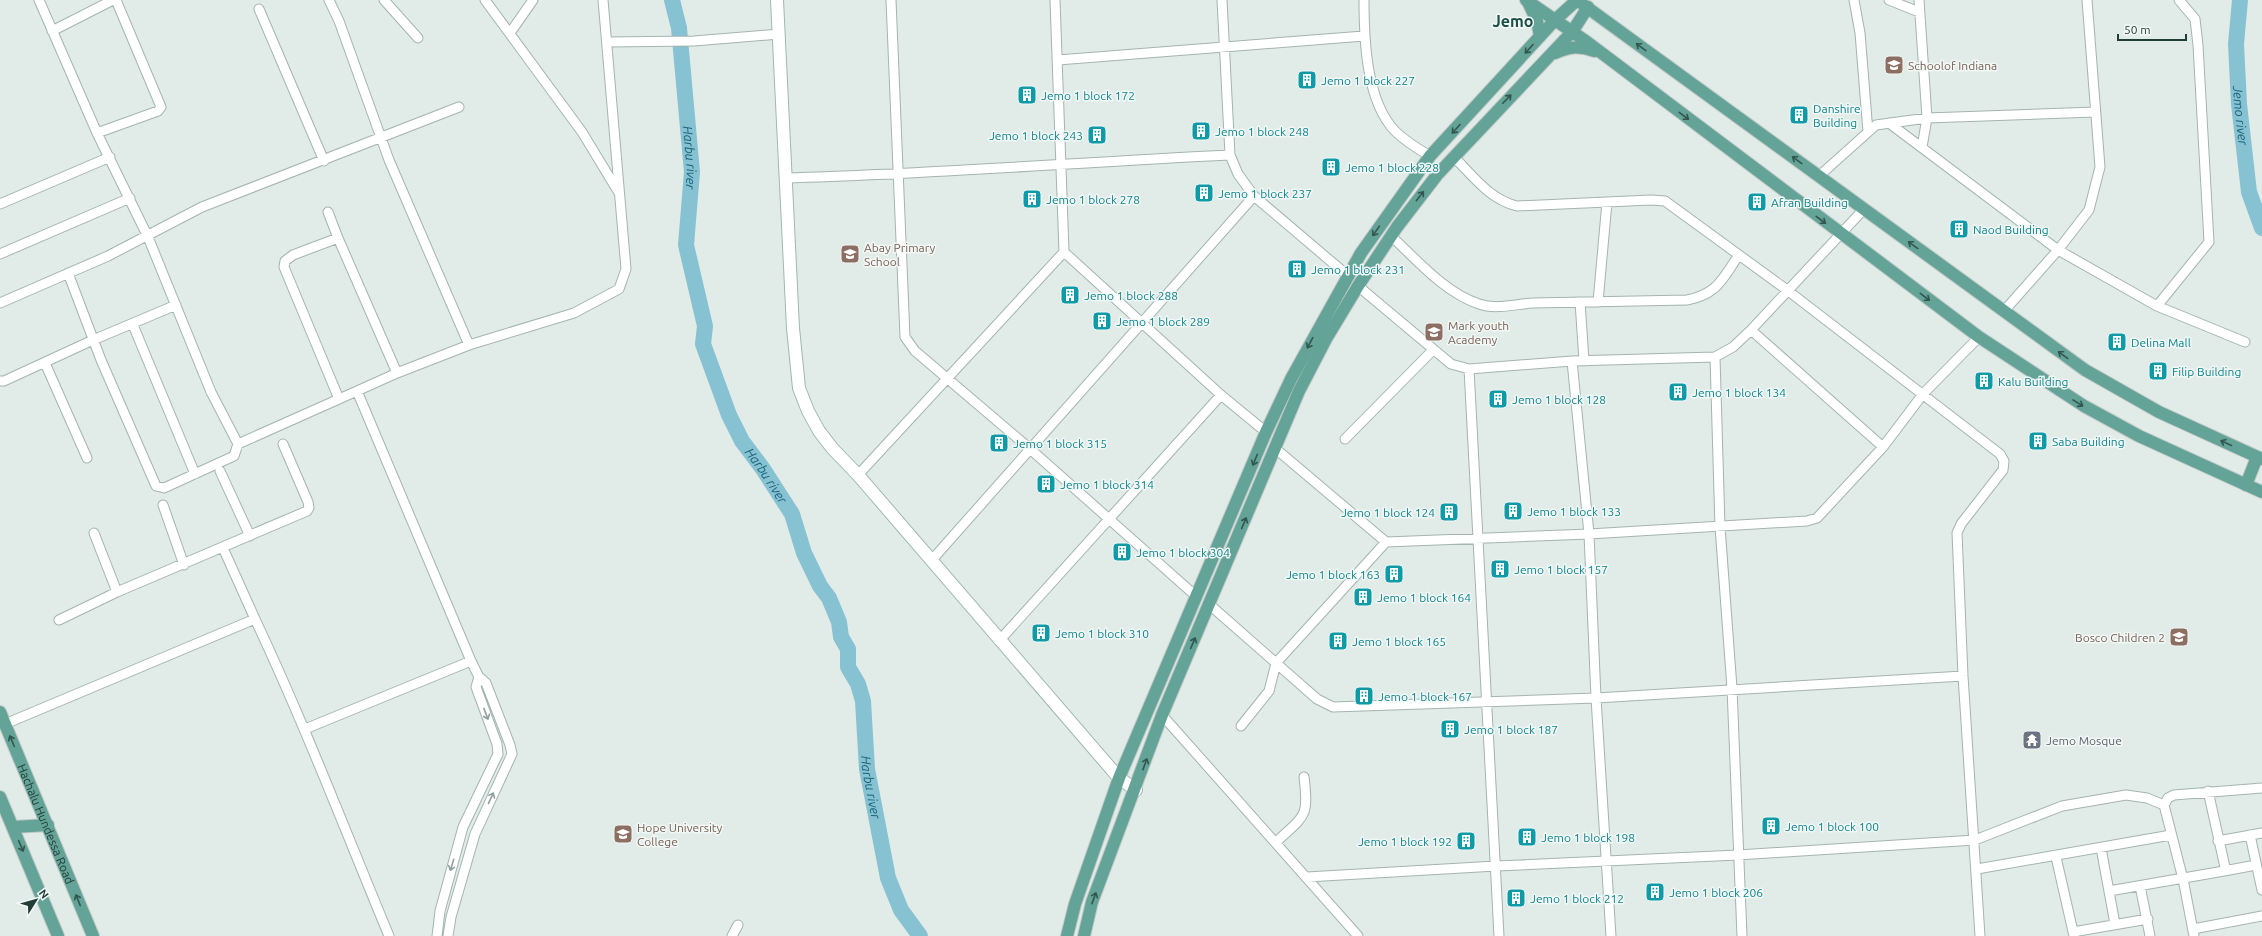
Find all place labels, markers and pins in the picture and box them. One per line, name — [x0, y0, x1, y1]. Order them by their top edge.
school or university icon: Schoolof Indiana — [1883, 54, 1905, 76]
place label: Schoolof Indiana — [1908, 59, 1997, 72]
building icon: Jemo 1 block 227 — [1296, 69, 1318, 91]
place label: Jemo 1 block 227 — [1321, 74, 1415, 87]
building icon: Jemo 1 block 172 — [1016, 84, 1038, 106]
place label: Jemo 1 block 172 — [1041, 89, 1135, 102]
place label: Danshire Building — [1813, 102, 1861, 129]
building icon: Danshire Building — [1788, 104, 1810, 126]
building icon: Jemo 1 block 248 — [1190, 120, 1212, 142]
building icon: Jemo 1 block 243 — [1086, 124, 1108, 146]
place label: Jemo 1 block 248 — [1215, 125, 1309, 138]
place label: Jemo 1 block 243 — [989, 129, 1083, 142]
building icon: Jemo 1 block 228 — [1320, 156, 1342, 178]
place label: Jemo 1 block 228 — [1345, 161, 1439, 174]
building icon: Jemo 1 block 237 — [1193, 182, 1215, 204]
place label: Jemo 1 block 237 — [1218, 187, 1312, 200]
building icon: Jemo 1 block 278 — [1021, 188, 1043, 210]
building icon: Afran Building — [1746, 191, 1768, 213]
place label: Jemo 1 block 278 — [1046, 193, 1140, 206]
place label: Afran Building — [1771, 196, 1848, 209]
building icon: Naod Building — [1948, 218, 1970, 240]
place label: Naod Building — [1973, 223, 2049, 236]
place label: Abay Primary School — [864, 241, 935, 268]
school or university icon: Abay Primary School — [839, 243, 861, 265]
building icon: Jemo 1 block 231 — [1286, 258, 1308, 280]
place label: Jemo 1 block 231 — [1311, 263, 1405, 276]
building icon: Jemo 1 block 288 — [1059, 284, 1081, 306]
place label: Jemo 1 block 288 — [1084, 289, 1178, 302]
building icon: Jemo 1 block 289 — [1091, 310, 1113, 332]
place label: Jemo 1 block 289 — [1116, 315, 1210, 328]
place label: Mark youth Academy — [1448, 319, 1509, 346]
school or university icon: Mark youth Academy — [1423, 321, 1445, 343]
building icon: Delina Mall — [2106, 331, 2128, 353]
place label: Delina Mall — [2131, 336, 2191, 349]
building icon: Filip Building — [2147, 360, 2169, 382]
place label: Filip Building — [2172, 365, 2241, 378]
building icon: Kalu Building — [1973, 370, 1995, 392]
place label: Kalu Building — [1998, 375, 2068, 388]
building icon: Jemo 1 block 134 — [1667, 381, 1689, 403]
place label: Jemo 1 block 134 — [1692, 386, 1786, 399]
building icon: Jemo 1 block 128 — [1487, 388, 1509, 410]
place label: Jemo 1 block 128 — [1512, 393, 1606, 406]
building icon: Saba Building — [2027, 430, 2049, 452]
building icon: Jemo 1 block 315 — [988, 432, 1010, 454]
place label: Saba Building — [2052, 435, 2125, 448]
place label: Jemo 1 block 315 — [1013, 437, 1107, 450]
building icon: Jemo 1 block 314 — [1035, 473, 1057, 495]
place label: Jemo 1 block 314 — [1060, 478, 1154, 491]
building icon: Jemo 1 block 133 — [1502, 500, 1524, 522]
building icon: Jemo 1 block 124 — [1438, 501, 1460, 523]
place label: Jemo 1 block 133 — [1527, 505, 1621, 518]
place label: Jemo 1 block 124 — [1341, 506, 1435, 519]
building icon: Jemo 1 block 304 — [1111, 541, 1133, 563]
place label: Jemo 1 block 304 — [1136, 546, 1230, 559]
building icon: Jemo 1 block 157 — [1489, 558, 1511, 580]
building icon: Jemo 1 block 163 — [1383, 563, 1405, 585]
place label: Jemo 1 block 157 — [1514, 563, 1608, 576]
place label: Jemo 1 block 163 — [1286, 568, 1380, 581]
building icon: Jemo 1 block 164 — [1352, 586, 1374, 608]
place label: Jemo 1 block 164 — [1377, 591, 1471, 604]
building icon: Jemo 1 block 310 — [1030, 622, 1052, 644]
school or university icon: Bosco Children 2 — [2168, 626, 2190, 648]
place label: Jemo 1 block 310 — [1055, 627, 1149, 640]
building icon: Jemo 1 block 165 — [1327, 630, 1349, 652]
place label: Bosco Children 2 — [2075, 631, 2165, 644]
place label: Jemo 1 block 165 — [1352, 635, 1446, 648]
building icon: Jemo 1 block 167 — [1353, 685, 1375, 707]
place label: Jemo 1 block 167 — [1378, 690, 1472, 703]
building icon: Jemo 1 block 187 — [1439, 718, 1461, 740]
place label: Jemo 1 block 187 — [1464, 723, 1558, 736]
temple icon: Jemo Mosque — [2021, 729, 2043, 751]
place label: Jemo Mosque — [2046, 734, 2122, 747]
building icon: Jemo 1 block 100 — [1760, 815, 1782, 837]
place label: Jemo 1 block 100 — [1785, 820, 1879, 833]
place label: Hope University College — [637, 821, 723, 848]
school or university icon: Hope University College — [612, 823, 634, 845]
building icon: Jemo 1 block 198 — [1516, 826, 1538, 848]
building icon: Jemo 1 block 192 — [1455, 830, 1477, 852]
place label: Jemo 1 block 198 — [1541, 831, 1635, 844]
place label: Jemo 1 block 192 — [1358, 835, 1452, 848]
building icon: Jemo 1 block 206 — [1644, 881, 1666, 903]
place label: Jemo 1 block 206 — [1669, 886, 1763, 899]
building icon: Jemo 1 block 212 — [1505, 887, 1527, 909]
place label: Jemo 1 block 212 — [1530, 892, 1624, 905]

